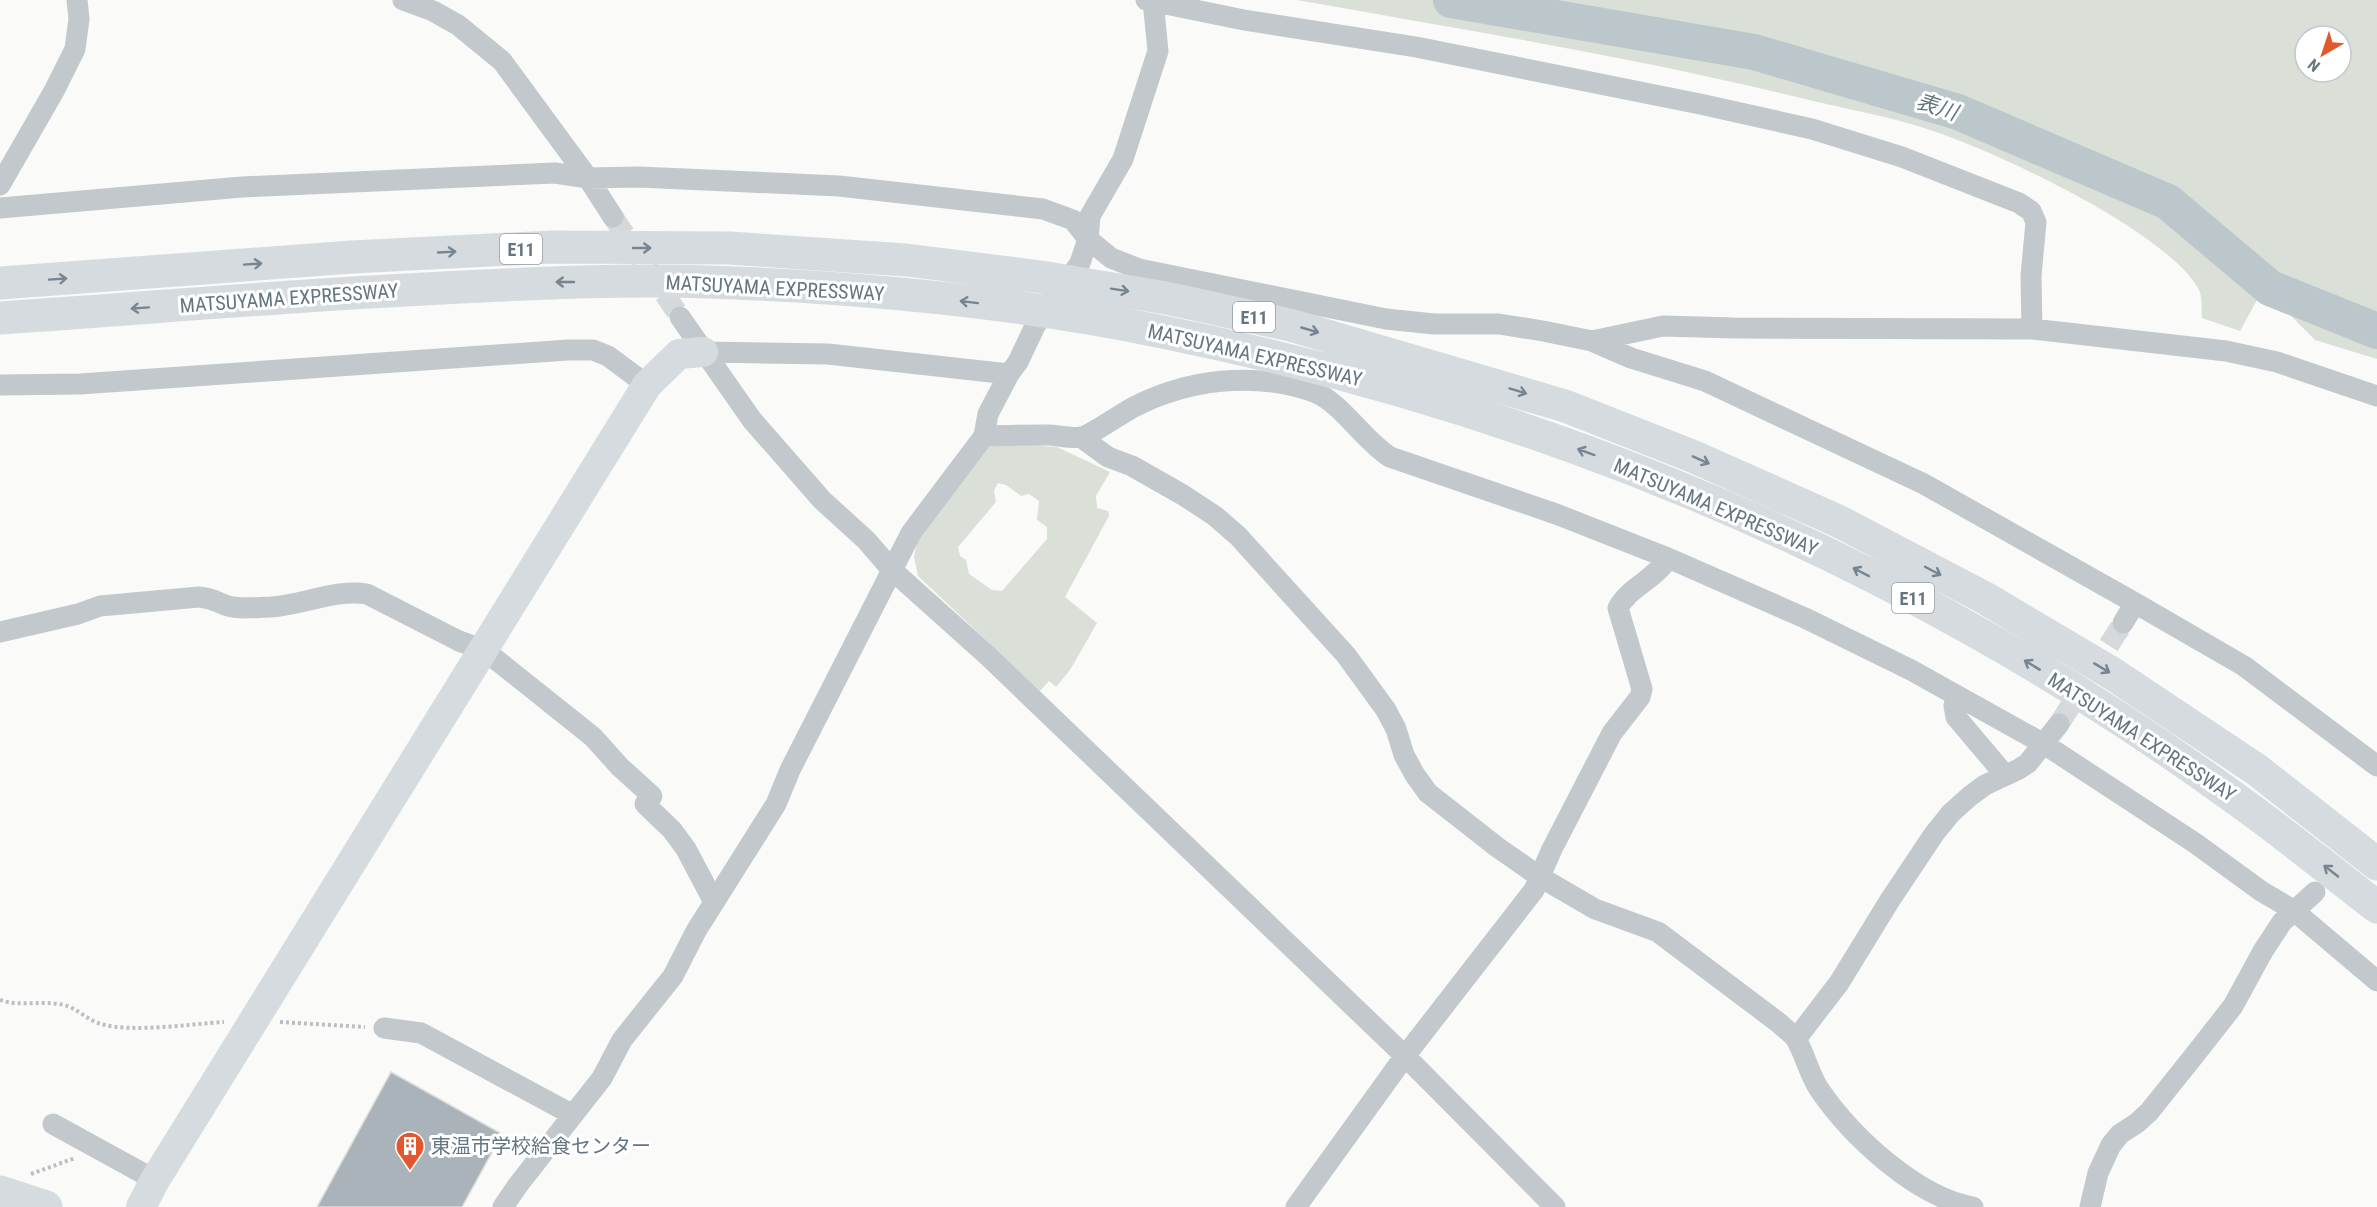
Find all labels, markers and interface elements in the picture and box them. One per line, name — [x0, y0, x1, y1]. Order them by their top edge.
north arrow — [2293, 24, 2353, 84]
text: N — [2304, 55, 2324, 76]
water label: 表川 — [1913, 89, 1963, 126]
road number: E11 — [500, 234, 542, 264]
one-way arrow — [632, 242, 652, 254]
one-way arrow — [437, 247, 457, 258]
one-way arrow — [242, 259, 262, 270]
street label: MATSUYAMA EXPRESSWAY — [665, 270, 886, 306]
one-way arrow — [48, 273, 68, 284]
one-way arrow — [555, 276, 575, 288]
street label: MATSUYAMA EXPRESSWAY — [179, 278, 400, 318]
one-way arrow — [1109, 285, 1129, 296]
one-way arrow — [960, 296, 979, 307]
road number: E11 — [1233, 302, 1275, 332]
one-way arrow — [130, 303, 150, 314]
street label: MATSUYAMA EXPRESSWAY — [1146, 319, 1365, 391]
one-way arrow — [1300, 325, 1319, 336]
one-way arrow — [1508, 386, 1527, 397]
one-way arrow — [1577, 446, 1596, 457]
street label: MATSUYAMA EXPRESSWAY — [1610, 453, 1822, 561]
one-way arrow — [1691, 455, 1709, 466]
one-way arrow — [1853, 566, 1870, 578]
one-way arrow — [1924, 566, 1942, 577]
road number: E11 — [1892, 583, 1934, 613]
one-way arrow — [2024, 659, 2041, 671]
one-way arrow — [2093, 662, 2110, 674]
street label: MATSUYAMA EXPRESSWAY — [2044, 667, 2241, 807]
one-way arrow — [2323, 865, 2339, 878]
building icon: 東温市学校給食センター — [394, 1130, 426, 1172]
place label: 東温市学校給食センター — [431, 1134, 651, 1158]

